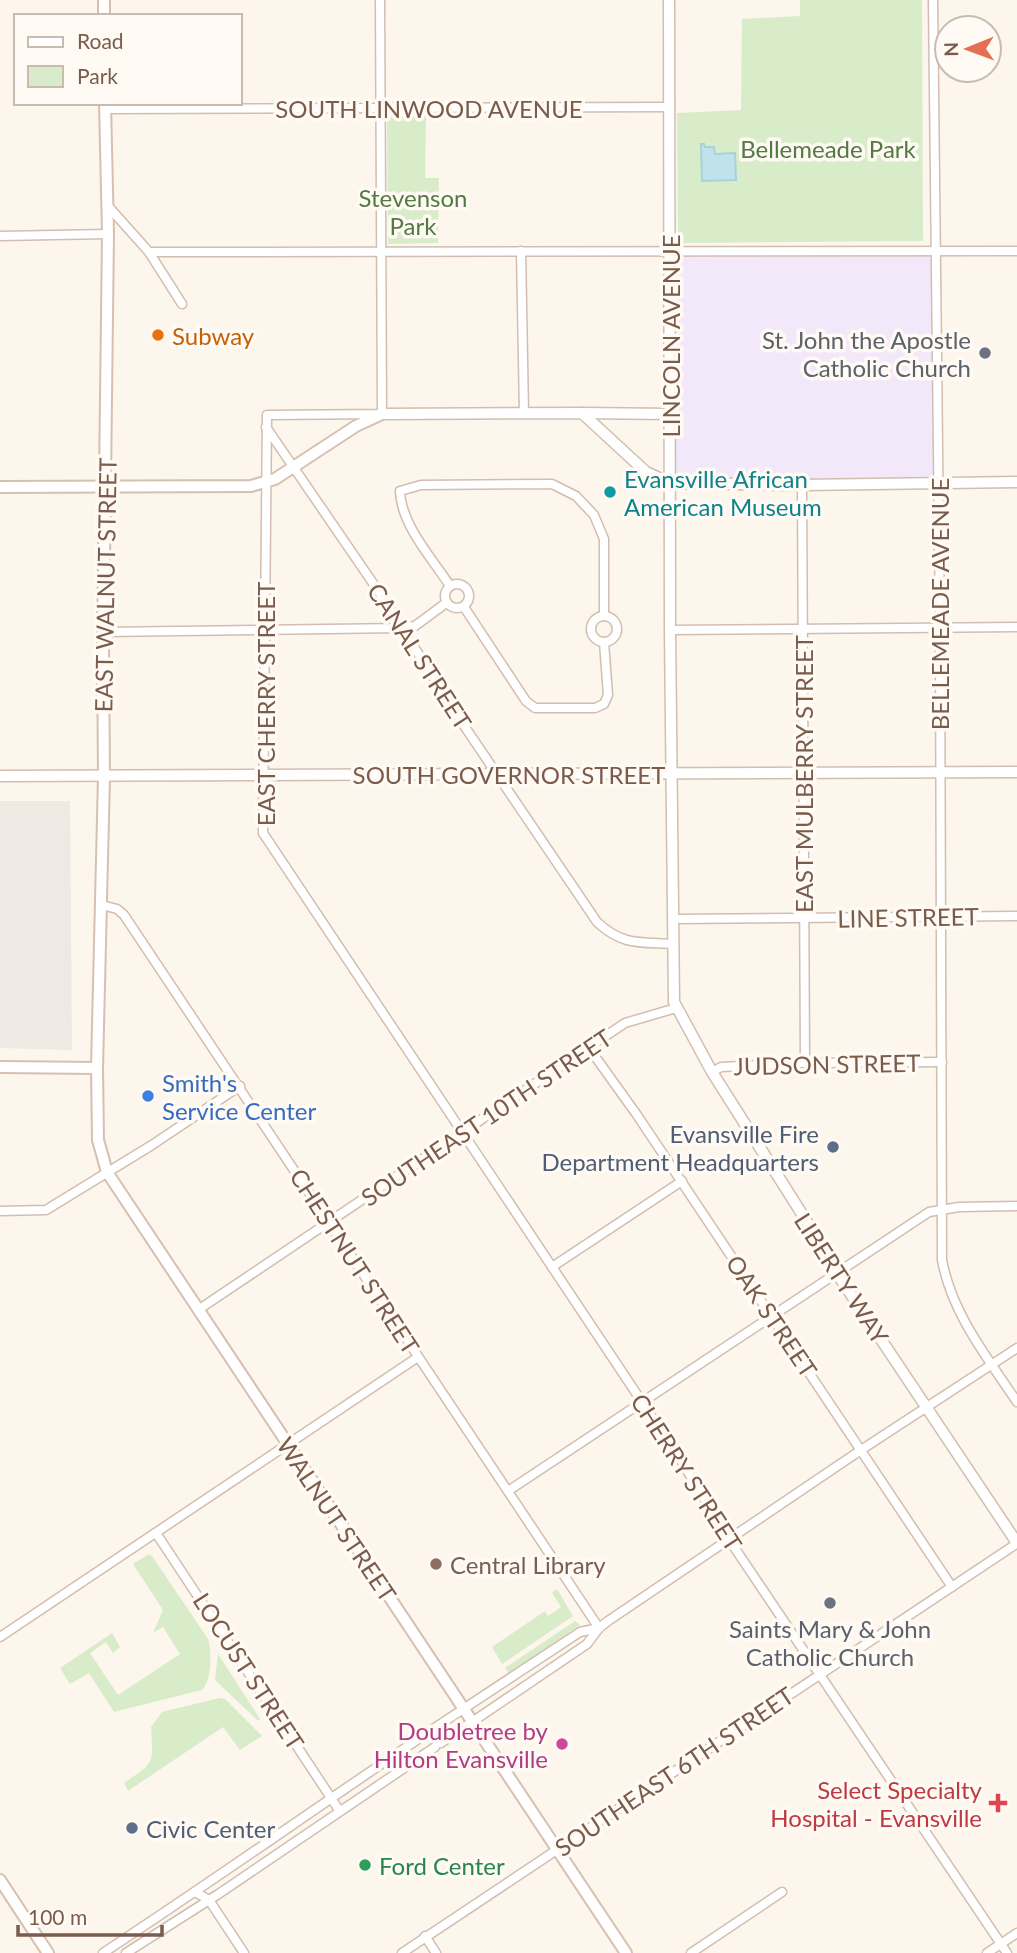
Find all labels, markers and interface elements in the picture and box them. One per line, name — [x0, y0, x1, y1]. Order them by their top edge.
legend — [14, 14, 242, 105]
north arrow — [933, 14, 1003, 84]
text: Road — [77, 28, 124, 53]
text: N — [939, 42, 962, 57]
text: Park — [77, 63, 118, 88]
street label: SOUTH LINWOOD AVENUE — [275, 94, 583, 123]
park label: Bellemeade Park — [740, 134, 917, 163]
park label: Stevenson Park — [359, 183, 467, 240]
street label: LINCOLN AVENUE — [656, 234, 685, 438]
place label: Subway — [172, 321, 255, 350]
place label: St. John the Apostle Catholic Church — [762, 325, 971, 382]
marker: Subway — [150, 327, 166, 343]
marker: St. John the Apostle Catholic Church — [977, 345, 993, 361]
street label: EAST WALNUT STREET — [88, 458, 122, 712]
place label: Evansville African American Museum — [624, 464, 822, 521]
street label: BELLEMEADE AVENUE — [925, 478, 954, 730]
marker: Evansville African American Museum — [602, 484, 618, 500]
street label: CANAL STREET — [362, 577, 478, 735]
street label: EAST CHERRY STREET — [251, 582, 280, 826]
street label: EAST MULBERRY STREET — [789, 635, 818, 913]
street label: SOUTH GOVERNOR STREET — [353, 760, 665, 789]
street label: LINE STREET — [837, 901, 979, 933]
street label: SOUTHEAST 10TH STREET — [355, 1022, 617, 1212]
street label: JUDSON STREET — [733, 1048, 921, 1080]
place label: Smith's Service Center — [162, 1068, 316, 1125]
marker: Smith's Service Center — [140, 1088, 156, 1104]
place label: Evansville Fire Department Headquarters — [541, 1119, 819, 1176]
marker: Evansville Fire Department Headquarters — [825, 1139, 841, 1155]
street label: CHESTNUT STREET — [284, 1163, 426, 1359]
street label: LIBERTY WAY — [789, 1207, 895, 1349]
street label: OAK STREET — [721, 1249, 823, 1383]
street label: CHERRY STREET — [625, 1388, 749, 1556]
street label: WALNUT STREET — [271, 1431, 403, 1607]
place label: Central Library — [450, 1550, 606, 1579]
marker: Central Library — [428, 1556, 444, 1572]
street label: LOCUST STREET — [188, 1587, 310, 1755]
marker: Saints Mary & John Catholic Church — [822, 1595, 838, 1611]
place label: Saints Mary & John Catholic Church — [729, 1614, 931, 1671]
street label: SOUTHEAST 6TH STREET — [549, 1680, 799, 1862]
place label: Doubletree by Hilton Evansville — [374, 1716, 549, 1773]
marker: Doubletree by Hilton Evansville — [554, 1736, 570, 1752]
place label: Select Specialty Hospital - Evansville — [770, 1775, 983, 1832]
marker: Select Specialty Hospital - Evansville — [988, 1793, 1008, 1813]
place label: Civic Center — [146, 1814, 275, 1843]
marker: Civic Center — [124, 1820, 140, 1836]
place label: Ford Center — [379, 1851, 505, 1880]
marker: Ford Center — [357, 1857, 373, 1873]
scale bar — [18, 1894, 161, 1938]
text: 100 m — [28, 1904, 87, 1929]

